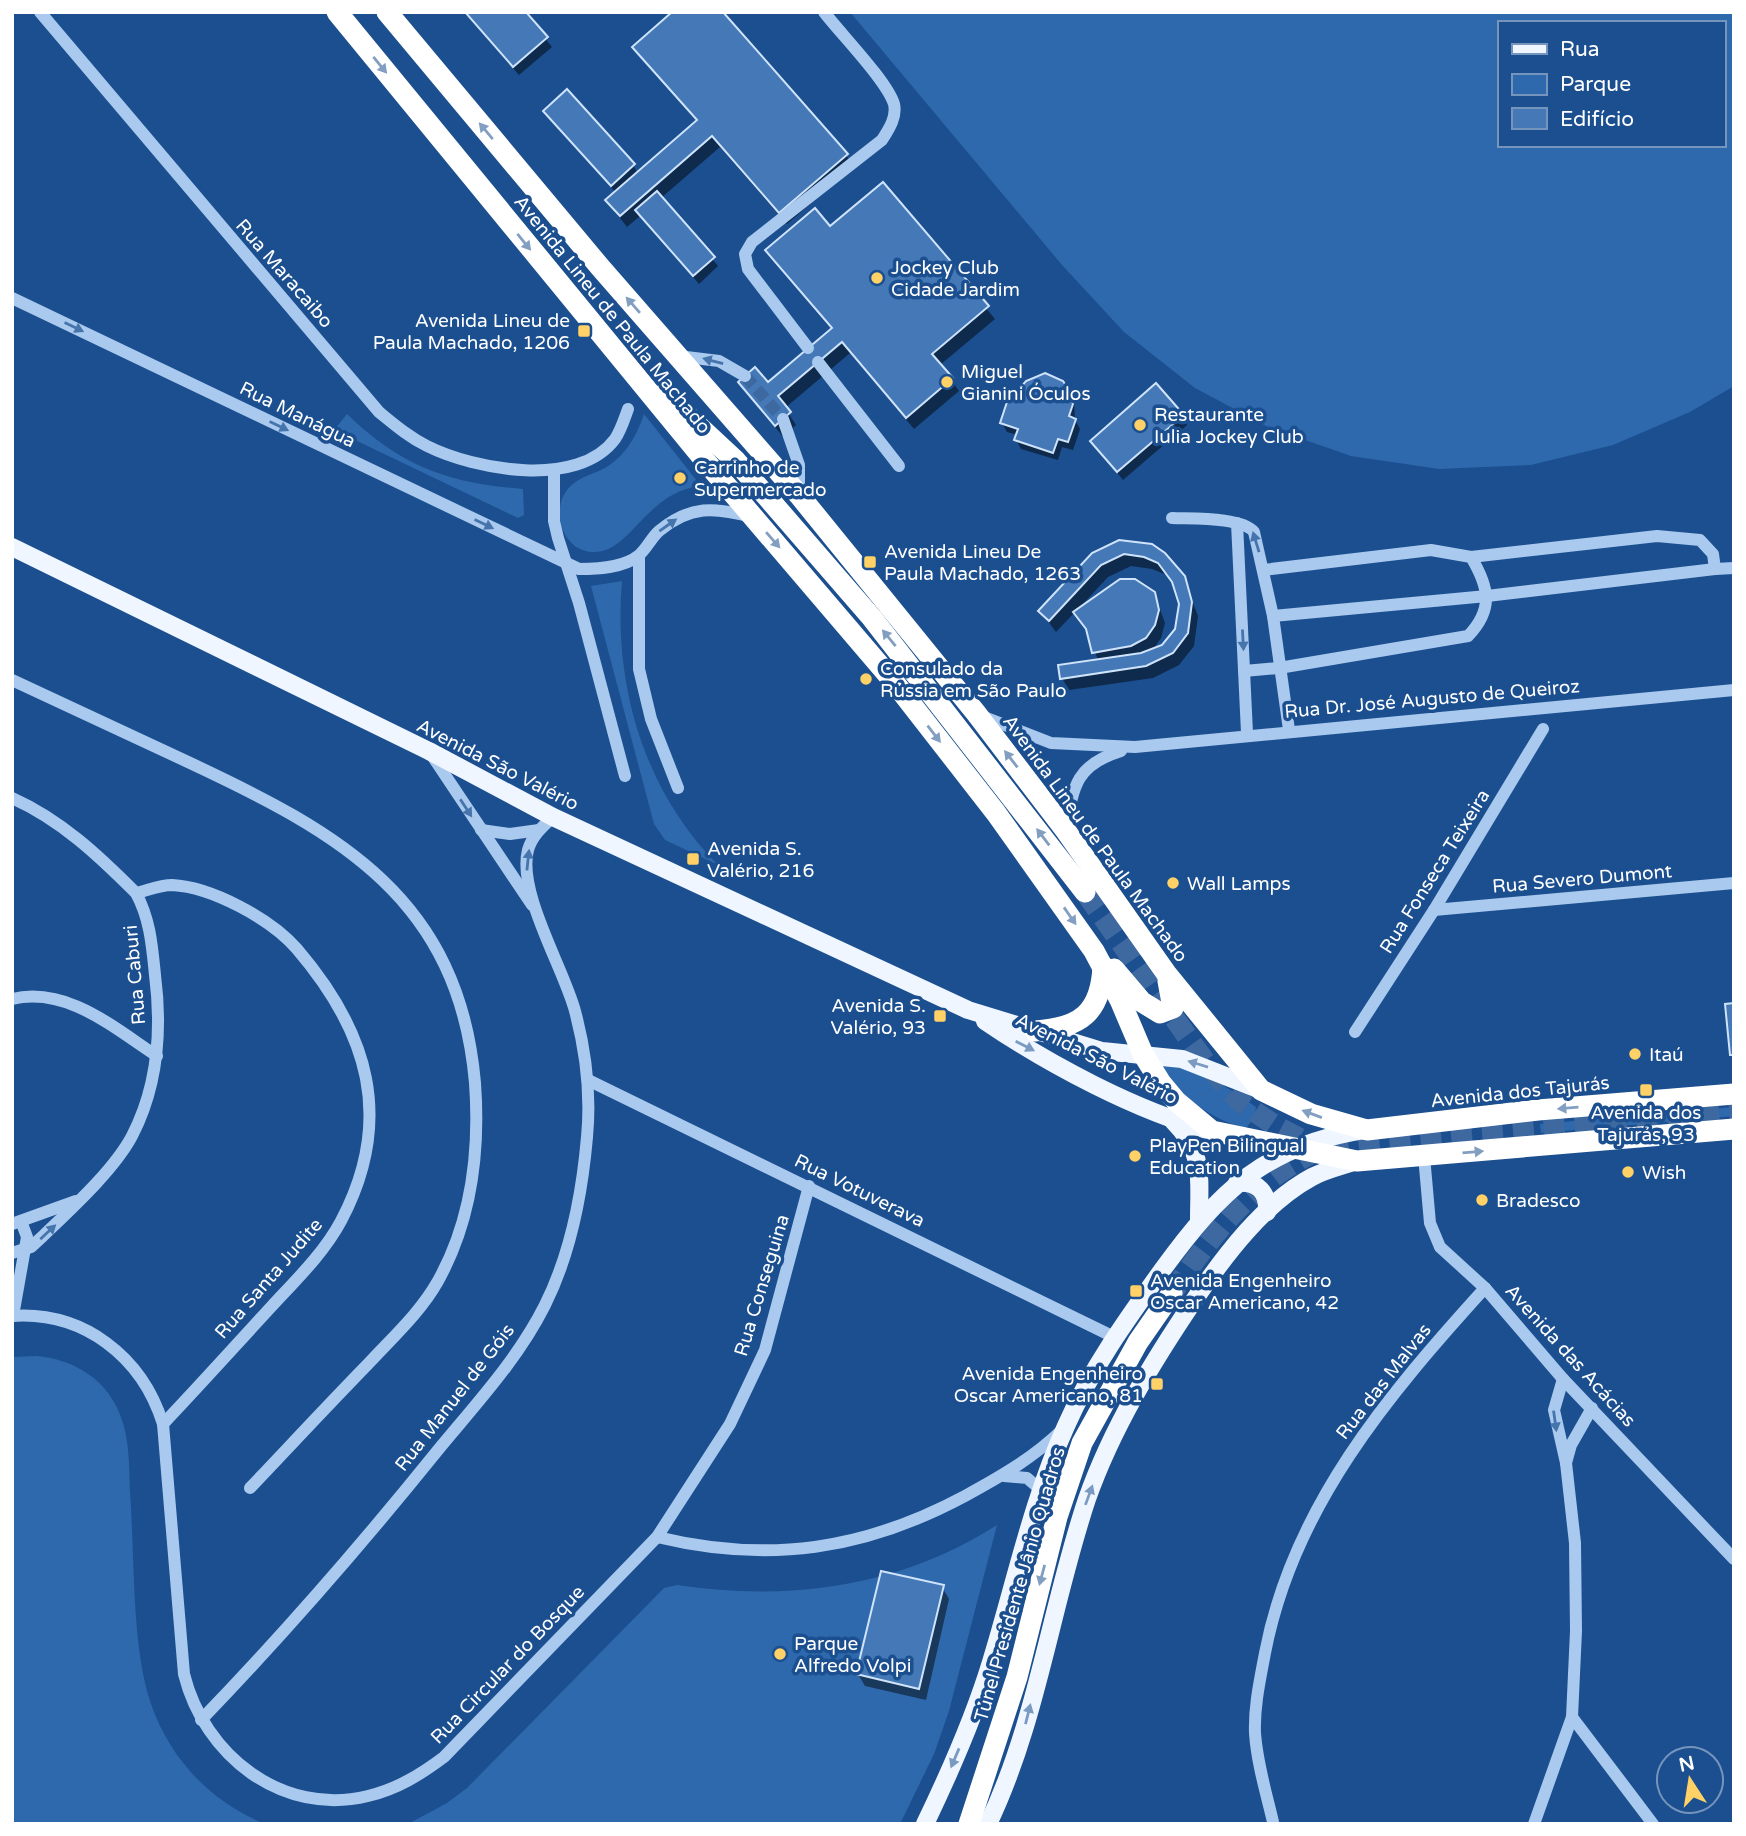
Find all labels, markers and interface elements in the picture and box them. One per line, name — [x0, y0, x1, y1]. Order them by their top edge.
legend — [1498, 21, 1725, 147]
text: Rua — [1560, 37, 1600, 62]
one-way arrow — [373, 56, 388, 74]
text: Parque — [1560, 72, 1631, 97]
text: Edifício — [1560, 107, 1634, 132]
one-way arrow — [479, 122, 494, 139]
street label: Avenida Lineu de Paula Machado — [509, 191, 715, 438]
street label: Rua Maracaibo — [231, 215, 337, 332]
one-way arrow — [516, 233, 531, 250]
place label: Jockey Club Cidade Jardim — [891, 257, 1020, 301]
marker: Jockey Club Cidade Jardim — [869, 270, 885, 286]
one-way arrow — [626, 296, 641, 313]
place label: Avenida Lineu de Paula Machado, 1206 — [373, 310, 570, 354]
one-way arrow — [64, 321, 84, 333]
marker: Avenida Lineu de Paula Machado, 1206 — [576, 323, 592, 339]
one-way arrow — [702, 355, 724, 366]
place label: Miguel Gianini Óculos — [961, 361, 1091, 405]
marker: Miguel Gianini Óculos — [939, 374, 955, 390]
street label: Rua Manágua — [236, 377, 359, 452]
place label: Restaurante Iulia Jockey Club — [1154, 404, 1304, 448]
marker: Restaurante Iulia Jockey Club — [1132, 417, 1148, 433]
one-way arrow — [269, 420, 289, 431]
place label: Carrinho de Supermercado — [694, 457, 827, 501]
marker: Carrinho de Supermercado — [672, 470, 688, 486]
one-way arrow — [659, 518, 677, 532]
one-way arrow — [474, 519, 494, 530]
one-way arrow — [765, 531, 781, 549]
one-way arrow — [1251, 532, 1261, 553]
place label: Avenida Lineu De Paula Machado, 1263 — [884, 541, 1081, 585]
marker: Avenida Lineu De Paula Machado, 1263 — [862, 554, 878, 570]
one-way arrow — [1237, 629, 1248, 651]
one-way arrow — [881, 630, 896, 648]
place label: Consulado da Rússia em São Paulo — [880, 658, 1066, 702]
marker: Consulado da Rússia em São Paulo — [858, 671, 874, 687]
street label: Rua Dr. José Augusto de Queiroz — [1284, 675, 1581, 723]
street label: Avenida Lineu de Paula Machado — [998, 711, 1192, 966]
street label: Avenida São Valério — [413, 714, 582, 815]
one-way arrow — [927, 724, 942, 742]
one-way arrow — [1003, 750, 1018, 768]
street label: Rua Fonseca Teixeira — [1375, 785, 1494, 958]
one-way arrow — [460, 798, 473, 818]
one-way arrow — [1036, 829, 1051, 847]
place label: Avenida S. Valério, 216 — [707, 838, 814, 882]
one-way arrow — [523, 849, 534, 871]
marker: Avenida S. Valério, 216 — [685, 851, 701, 867]
street label: Rua Severo Dumont — [1491, 860, 1673, 898]
place label: Wall Lamps — [1187, 873, 1291, 895]
marker: Wall Lamps — [1165, 875, 1181, 891]
one-way arrow — [1063, 907, 1077, 925]
street label: Rua Caburi — [120, 924, 150, 1026]
place label: Avenida S. Valério, 93 — [831, 995, 926, 1039]
marker: Avenida S. Valério, 93 — [932, 1008, 948, 1024]
street label: Avenida São Valério — [1012, 1008, 1181, 1109]
one-way arrow — [1015, 1041, 1035, 1052]
place label: Itaú — [1649, 1044, 1684, 1066]
marker: Itaú — [1627, 1046, 1643, 1062]
one-way arrow — [1187, 1058, 1208, 1068]
street label: Avenida dos Tajurás — [1429, 1072, 1611, 1112]
marker: Avenida dos Tajurás, 93 — [1638, 1082, 1654, 1098]
place label: Avenida dos Tajurás, 93 — [1591, 1102, 1701, 1146]
one-way arrow — [1557, 1103, 1579, 1114]
one-way arrow — [1302, 1109, 1323, 1120]
place label: PlayPen Bilingual Education — [1149, 1135, 1304, 1179]
one-way arrow — [1463, 1146, 1485, 1157]
marker: PlayPen Bilingual Education — [1127, 1148, 1143, 1164]
street label: Rua Votuverava — [791, 1150, 928, 1232]
place label: Wish — [1642, 1162, 1686, 1184]
marker: Wish — [1620, 1164, 1636, 1180]
place label: Bradesco — [1496, 1190, 1580, 1212]
marker: Bradesco — [1474, 1192, 1490, 1208]
street label: Rua Conseguina — [730, 1212, 794, 1359]
street label: Rua Santa Judite — [210, 1214, 327, 1343]
one-way arrow — [39, 1224, 56, 1240]
place label: Avenida Engenheiro Oscar Americano, 42 — [1150, 1270, 1339, 1314]
street label: Avenida das Acácias — [1500, 1280, 1640, 1431]
marker: Avenida Engenheiro Oscar Americano, 42 — [1128, 1283, 1144, 1299]
street label: Rua das Malvas — [1332, 1319, 1436, 1444]
street label: Rua Manuel de Góis — [390, 1320, 519, 1476]
place label: Avenida Engenheiro Oscar Americano, 81 — [954, 1363, 1143, 1407]
marker: Avenida Engenheiro Oscar Americano, 81 — [1149, 1376, 1165, 1392]
one-way arrow — [1550, 1410, 1561, 1432]
street label: Túnel Presidente Jânio Quadros — [970, 1444, 1070, 1724]
one-way arrow — [1084, 1484, 1095, 1505]
one-way arrow — [1036, 1564, 1047, 1586]
street label: Rua Circular do Bosque — [426, 1581, 589, 1748]
place label: Parque Alfredo Volpi — [794, 1633, 911, 1677]
marker: Parque Alfredo Volpi — [772, 1646, 788, 1662]
one-way arrow — [1023, 1703, 1034, 1725]
north arrow — [1655, 1745, 1725, 1815]
one-way arrow — [949, 1747, 960, 1768]
text: N — [1677, 1752, 1696, 1777]

